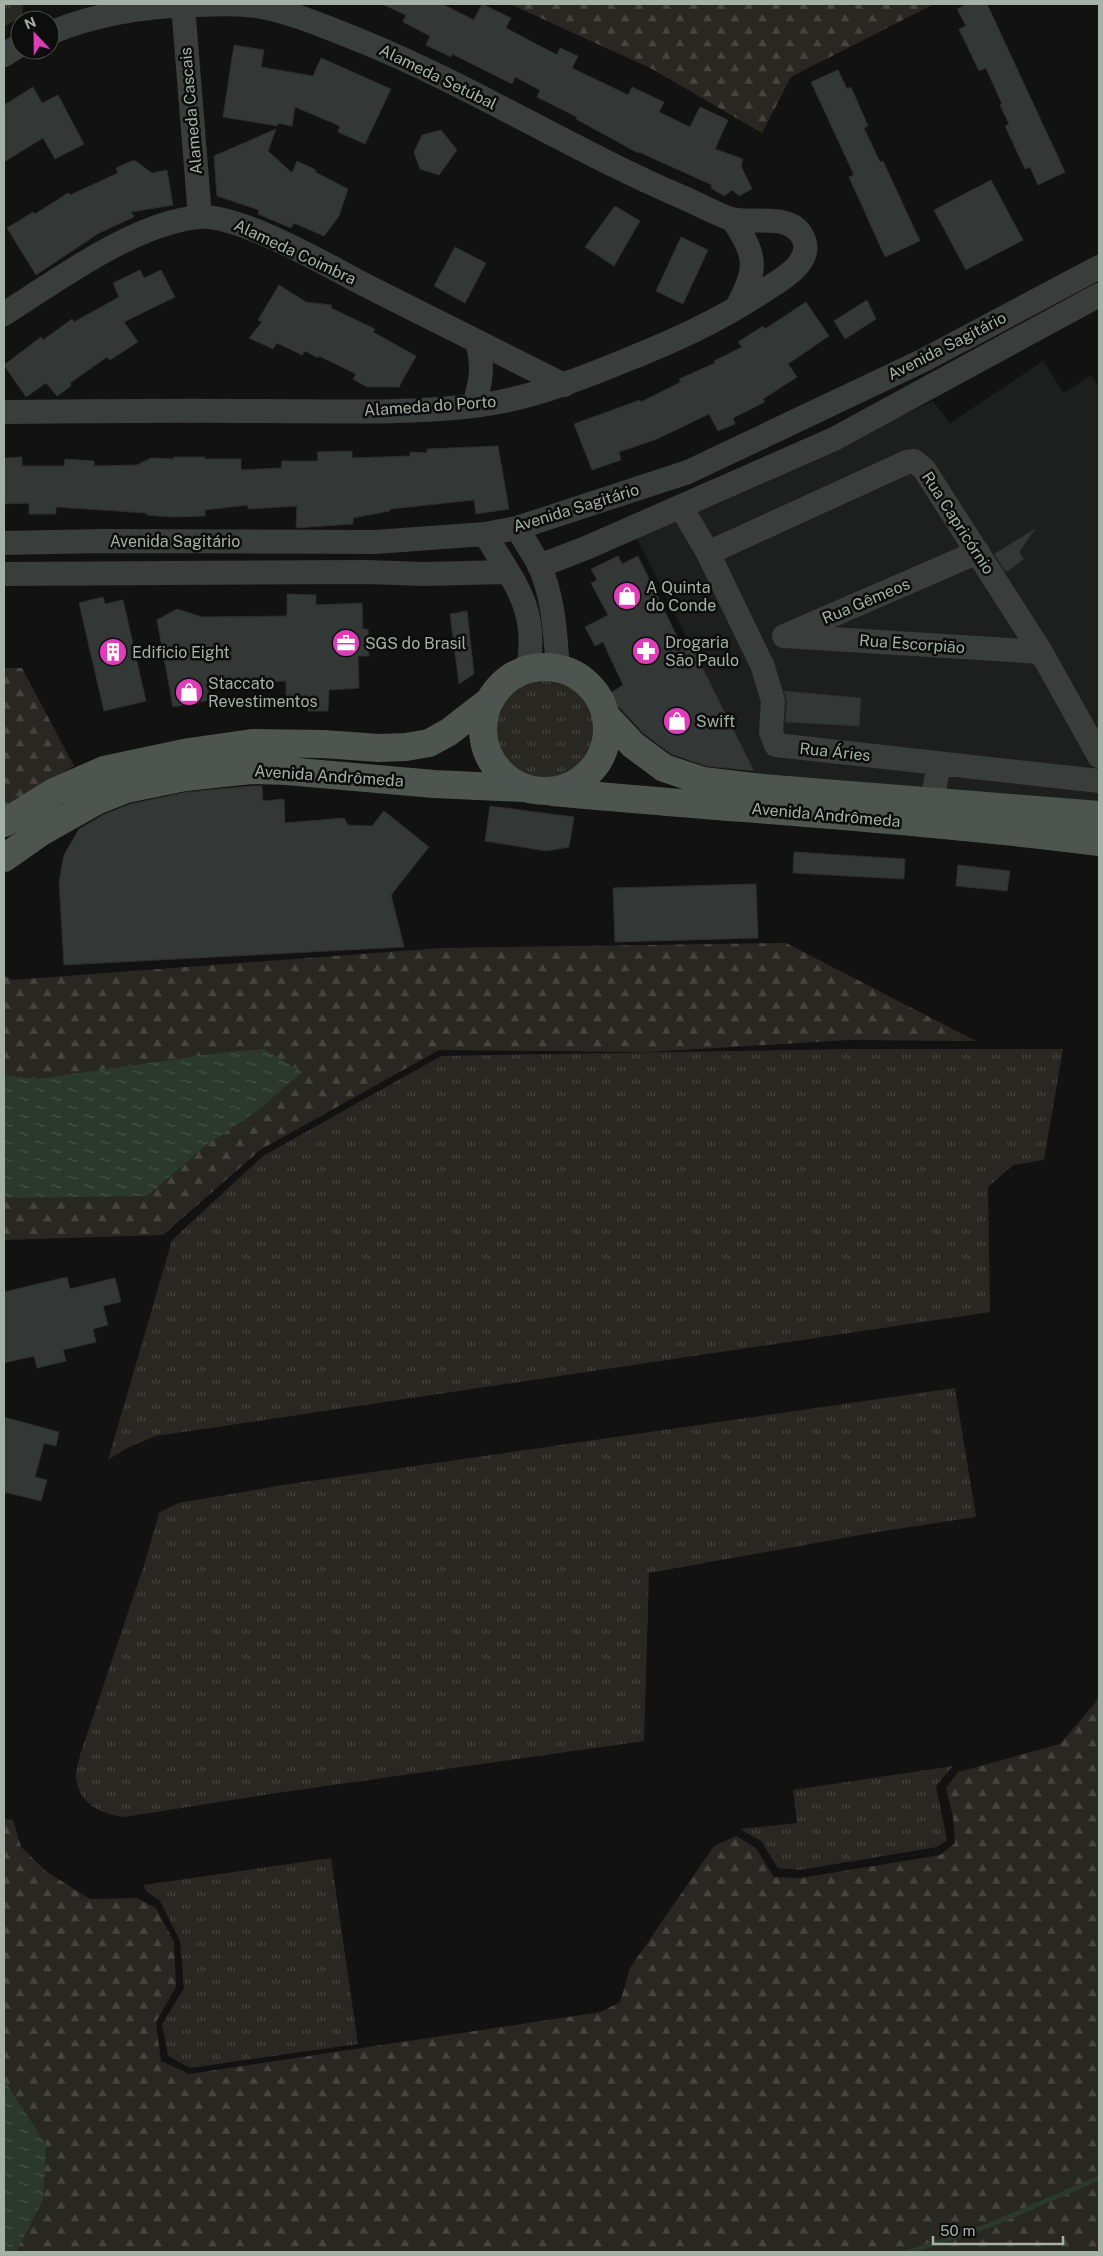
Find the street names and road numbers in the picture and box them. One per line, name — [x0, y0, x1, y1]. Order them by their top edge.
street label: Alameda Setúbal — [376, 40, 500, 114]
street label: Alameda Cascais — [176, 47, 206, 175]
street label: Alameda Coimbra — [231, 215, 359, 289]
street label: Avenida Sagitário — [885, 308, 1009, 384]
street label: Alameda do Porto — [363, 392, 497, 420]
street label: Rua Capricórnio — [918, 468, 998, 578]
street label: Avenida Sagitário — [511, 480, 641, 536]
street label: Avenida Sagitário — [110, 532, 240, 551]
street label: Rua Gêmeos — [819, 574, 913, 628]
street label: Rua Escorpião — [859, 631, 965, 657]
street label: Rua Áries — [798, 738, 872, 765]
street label: Avenida Andrômeda — [254, 761, 404, 791]
street label: Avenida Andrômeda — [751, 799, 901, 831]

